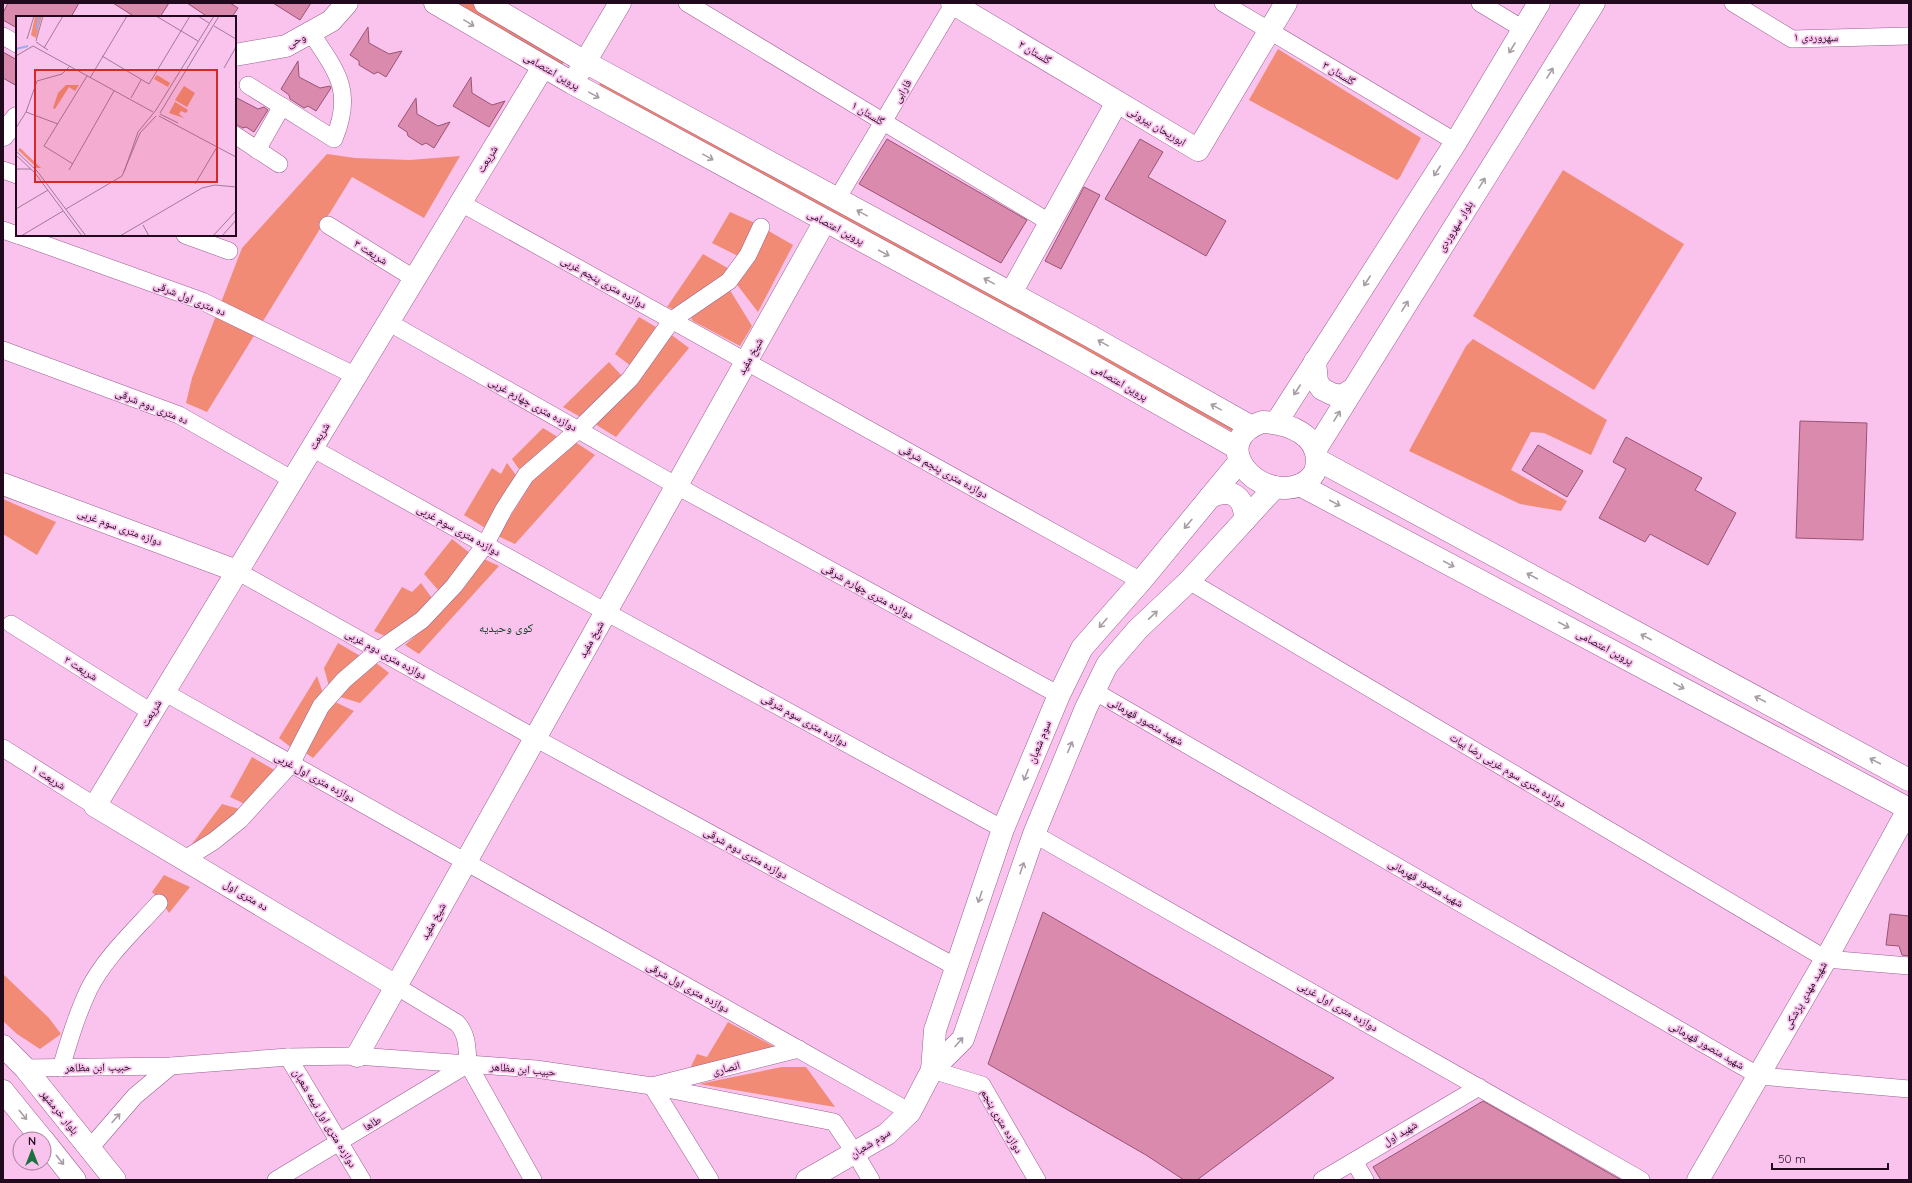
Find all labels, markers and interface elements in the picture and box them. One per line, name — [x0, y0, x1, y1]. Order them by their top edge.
inset map — [16, 16, 236, 236]
one-way arrow — [463, 19, 475, 27]
street label: وحی — [284, 30, 308, 50]
street label: سهروردی ۱ — [1794, 30, 1838, 44]
street label: گلستان ۲ — [1016, 37, 1054, 67]
one-way arrow — [1507, 42, 1515, 54]
street label: پروین اعتصامی — [521, 49, 583, 93]
street label: گلستان ۳ — [1320, 58, 1358, 88]
one-way arrow — [1547, 67, 1555, 79]
street label: فارابی — [890, 76, 915, 105]
one-way arrow — [588, 92, 600, 99]
street label: گلستان ۱ — [849, 98, 887, 128]
street label: ابوریحان بیرونی — [1125, 103, 1189, 149]
street label: شریعت — [474, 143, 500, 175]
one-way arrow — [702, 154, 714, 161]
one-way arrow — [1433, 165, 1441, 176]
one-way arrow — [1478, 177, 1486, 189]
street label: بلوار سهروردی — [1434, 198, 1476, 254]
street label: پروین اعتصامی — [805, 206, 867, 248]
one-way arrow — [857, 208, 869, 216]
street label: شریعت ۳ — [352, 236, 390, 268]
one-way arrow — [877, 249, 889, 257]
street label: دوازده متری پنجم غربی — [558, 253, 650, 312]
one-way arrow — [1363, 275, 1371, 286]
street label: ده متری اول شرقی — [152, 277, 228, 319]
one-way arrow — [983, 277, 995, 285]
one-way arrow — [1402, 300, 1410, 312]
street label: شیخ مفید — [734, 335, 766, 377]
one-way arrow — [1097, 339, 1109, 347]
street label: پروین اعتصامی — [1089, 360, 1151, 404]
street label: دوازده متری چهارم غربی — [486, 374, 580, 434]
one-way arrow — [1292, 384, 1300, 396]
street label: ده متری دوم شرقی — [114, 385, 191, 427]
one-way arrow — [1211, 403, 1223, 410]
one-way arrow — [1333, 410, 1341, 422]
street label: شریعت — [306, 420, 332, 452]
street label: دوازده متری پنجم شرقی — [897, 441, 991, 502]
one-way arrow — [1328, 500, 1340, 508]
street label: دوازده متری سوم غربی — [415, 501, 504, 559]
street label: دوازه متری سوم غربی — [76, 505, 164, 549]
one-way arrow — [1183, 519, 1192, 529]
street label: دوازده متری چهارم شرقی — [820, 560, 917, 622]
one-way arrow — [1443, 561, 1455, 569]
one-way arrow — [1526, 571, 1538, 579]
one-way arrow — [1147, 611, 1157, 620]
one-way arrow — [1099, 617, 1108, 628]
street label: شیخ مفید — [575, 618, 607, 660]
district label: کوی وحیدیه — [479, 620, 533, 635]
one-way arrow — [1558, 622, 1570, 630]
street label: دوازده متری دوم غربی — [343, 626, 429, 682]
street label: پروین اعتصامی — [1574, 626, 1636, 668]
one-way arrow — [1640, 633, 1652, 641]
street label: شریعت ۲ — [62, 652, 100, 684]
one-way arrow — [1673, 683, 1685, 691]
street label: دوازده متری سوم شرقی — [759, 690, 851, 750]
street label: شهید منصور قهرمانی — [1106, 694, 1186, 748]
one-way arrow — [1755, 695, 1767, 703]
street label: شریعت — [138, 697, 164, 729]
street label: سوم شعبان — [1024, 719, 1054, 765]
street label: دوازده متری سوم غربی رضا بیات — [1447, 730, 1569, 811]
one-way arrow — [1066, 741, 1074, 753]
street label: دوازده متری اول غربی — [272, 749, 358, 805]
one-way arrow — [1869, 757, 1881, 765]
street label: شریعت ۱ — [30, 761, 68, 793]
one-way arrow — [1021, 768, 1029, 780]
street label: دوازده متری دوم شرقی — [702, 824, 791, 882]
street label: شهید منصور قهرمانی — [1386, 856, 1466, 910]
one-way arrow — [1019, 862, 1026, 875]
street label: ده متری اول — [221, 876, 271, 914]
one-way arrow — [976, 890, 984, 902]
street label: شیخ مفید — [417, 900, 449, 942]
street label: دوازده متری اول شرقی — [644, 958, 732, 1016]
street label: شهید مهدی پزشکی — [1780, 959, 1830, 1031]
street label: دوازده متری اول غربی — [1296, 978, 1381, 1035]
street label: شهید منصور قهرمانی — [1667, 1018, 1747, 1072]
one-way arrow — [955, 1037, 964, 1048]
street label: انصاری — [711, 1058, 741, 1078]
street label: حبیب ابن مظاهر — [64, 1059, 131, 1075]
street label: حبیب ابن مظاهر — [489, 1059, 556, 1079]
street label: دوازده متری اول نیمه شعبان — [290, 1066, 360, 1170]
street label: بلوار خرمشهر — [37, 1086, 82, 1137]
street label: دوازده متری پنجم — [977, 1086, 1026, 1157]
one-way arrow — [18, 1109, 27, 1120]
street label: طاها — [360, 1112, 384, 1134]
one-way arrow — [111, 1113, 120, 1124]
street label: شهید اول — [1380, 1117, 1420, 1149]
street label: سوم شعبان — [847, 1125, 893, 1161]
north arrow — [12, 1131, 52, 1171]
text: N — [28, 1134, 36, 1148]
scale bar — [1772, 1145, 1888, 1171]
text: 50 m — [1778, 1151, 1806, 1166]
one-way arrow — [55, 1155, 64, 1166]

